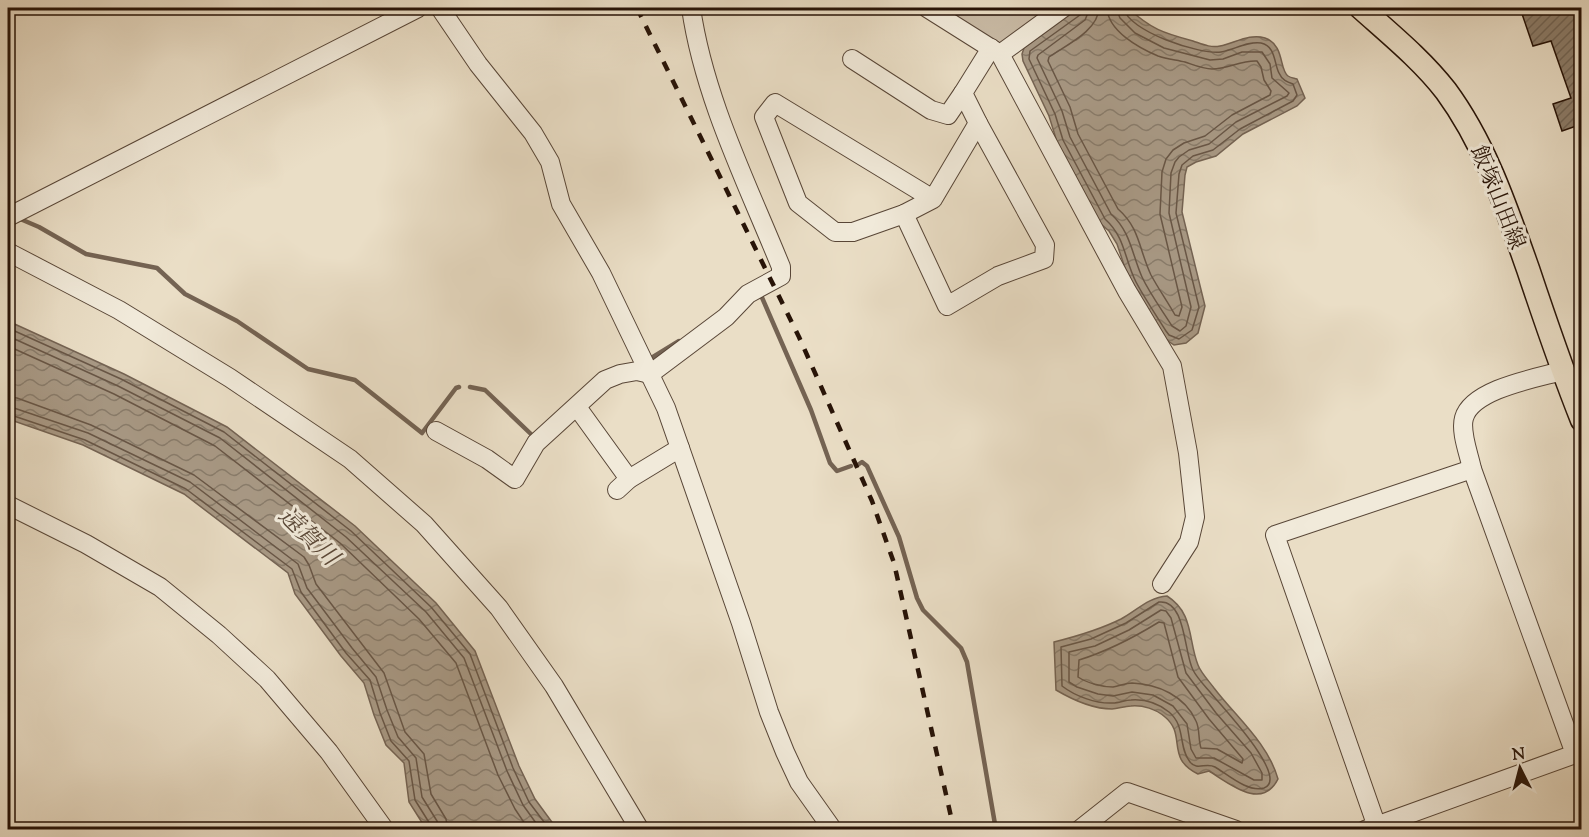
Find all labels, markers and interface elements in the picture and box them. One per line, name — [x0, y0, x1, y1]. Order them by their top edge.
street label: 飯塚山田線 — [1461, 141, 1532, 255]
water label: 遠賀川 — [270, 500, 347, 577]
north arrow — [1490, 738, 1550, 798]
text: N — [1511, 743, 1526, 768]

